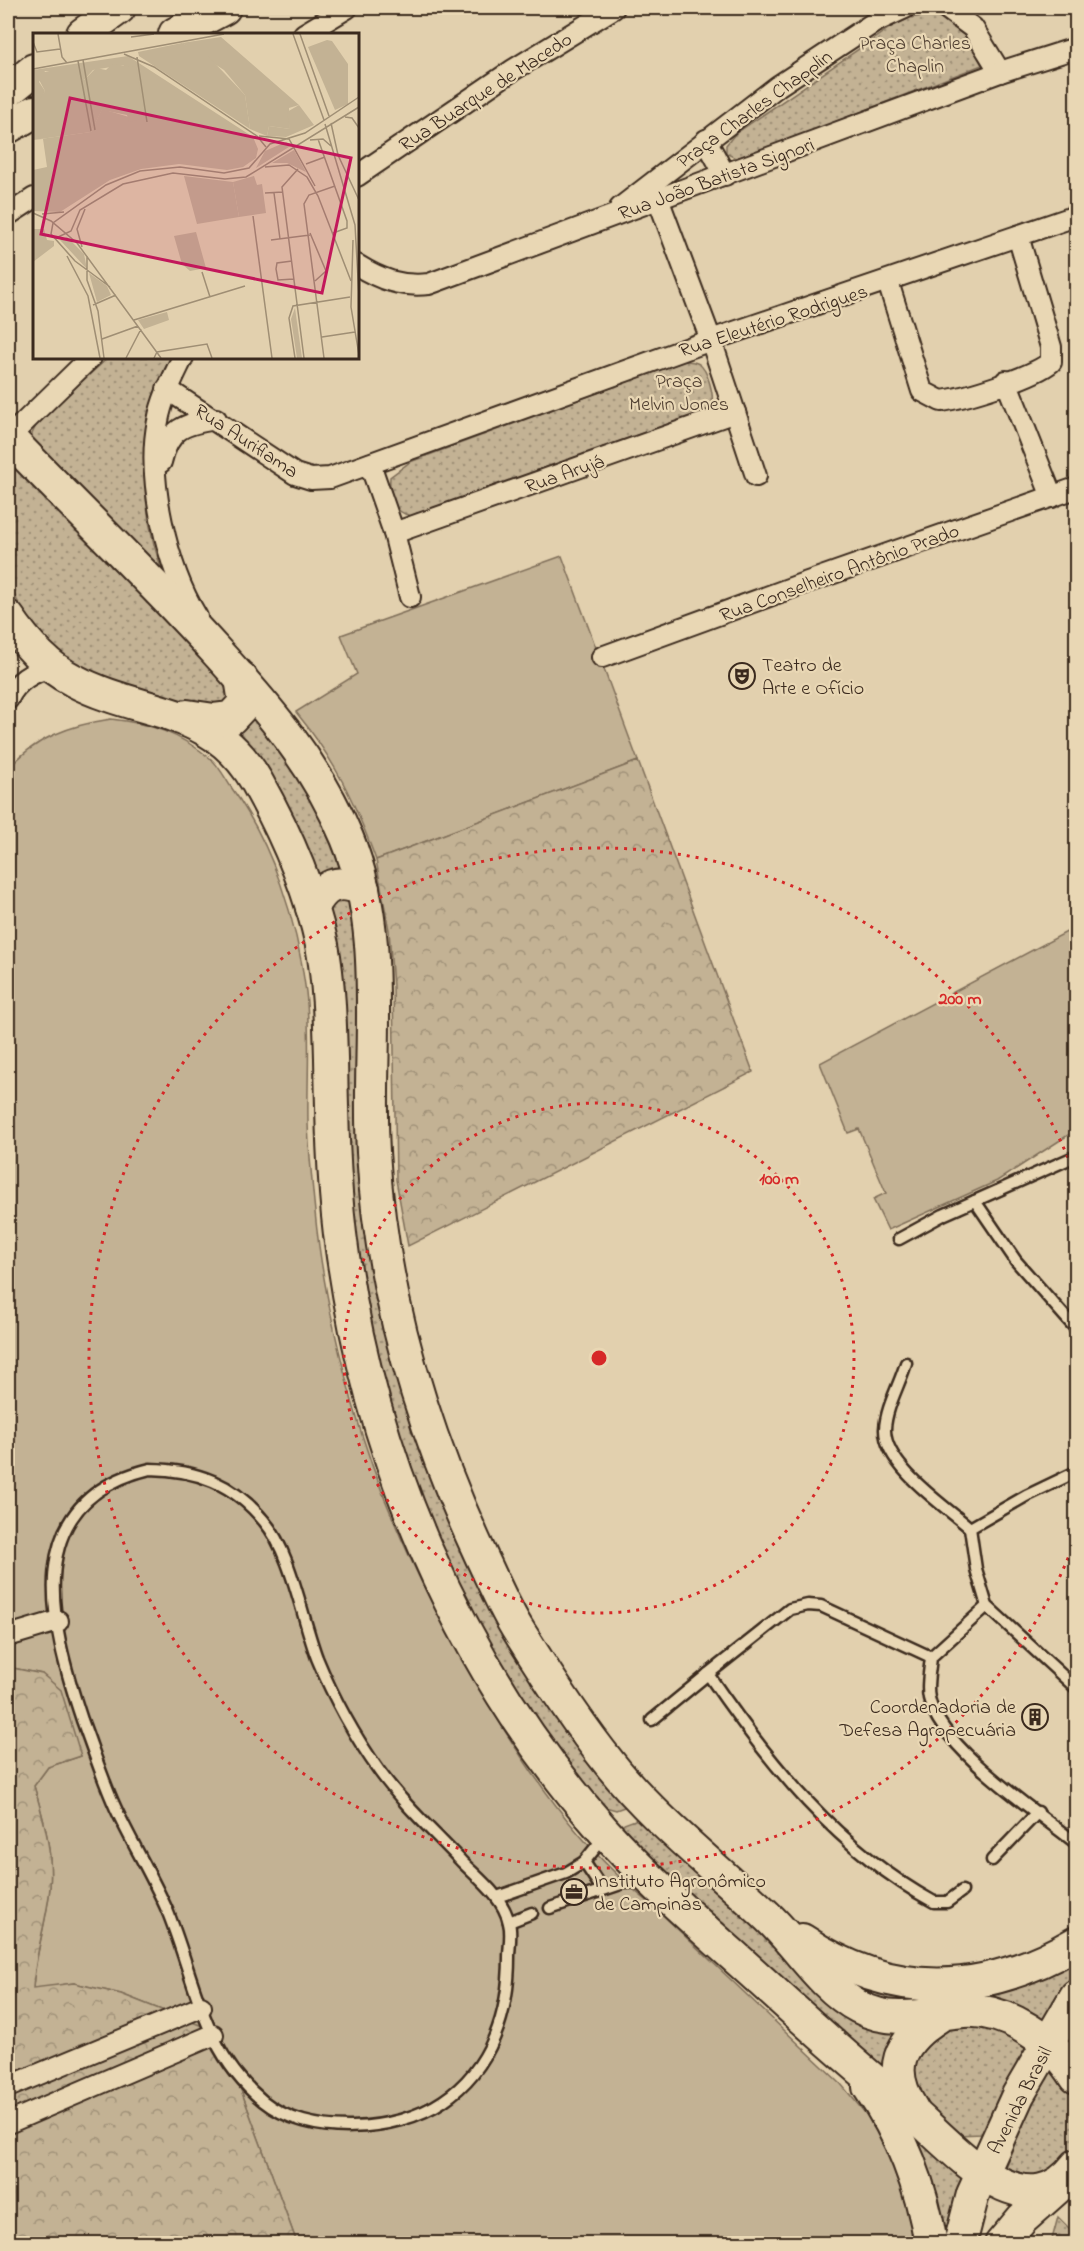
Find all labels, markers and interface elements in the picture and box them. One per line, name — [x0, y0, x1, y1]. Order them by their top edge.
street label: Rua Buarque de Macedo — [394, 26, 579, 160]
park label: Praça Charles Chaplin — [859, 30, 971, 82]
inset map — [33, 33, 358, 358]
street label: Praça Charles Chapplin — [672, 43, 839, 177]
street label: Rua João Batista Signori — [615, 131, 819, 230]
street label: Rua Eleutério Rodrigues — [676, 278, 872, 368]
park label: Praça Melvin Jones — [629, 368, 729, 420]
street label: Rua Auriflama — [188, 398, 303, 487]
street label: Rua Arujá — [521, 448, 608, 502]
street label: Rua Conselheiro Antônio Prado — [716, 517, 964, 631]
place label: Teatro de Arte e Ofício — [762, 652, 864, 704]
theatre icon: Teatro de Arte e Ofício — [727, 661, 757, 691]
text: 200 m — [938, 987, 982, 1013]
text: 100 m — [759, 1167, 799, 1193]
centre of rings — [589, 1348, 609, 1368]
place label: Coordenadoria de Defesa Agropecuária — [838, 1694, 1016, 1747]
building icon: Coordenadoria de Defesa Agropecuária — [1020, 1702, 1050, 1732]
place label: Instituto Agronômico de Campinas — [594, 1868, 766, 1920]
office icon: Instituto Agronômico de Campinas — [559, 1877, 589, 1907]
street label: Avenida Brasil — [982, 2042, 1061, 2160]

